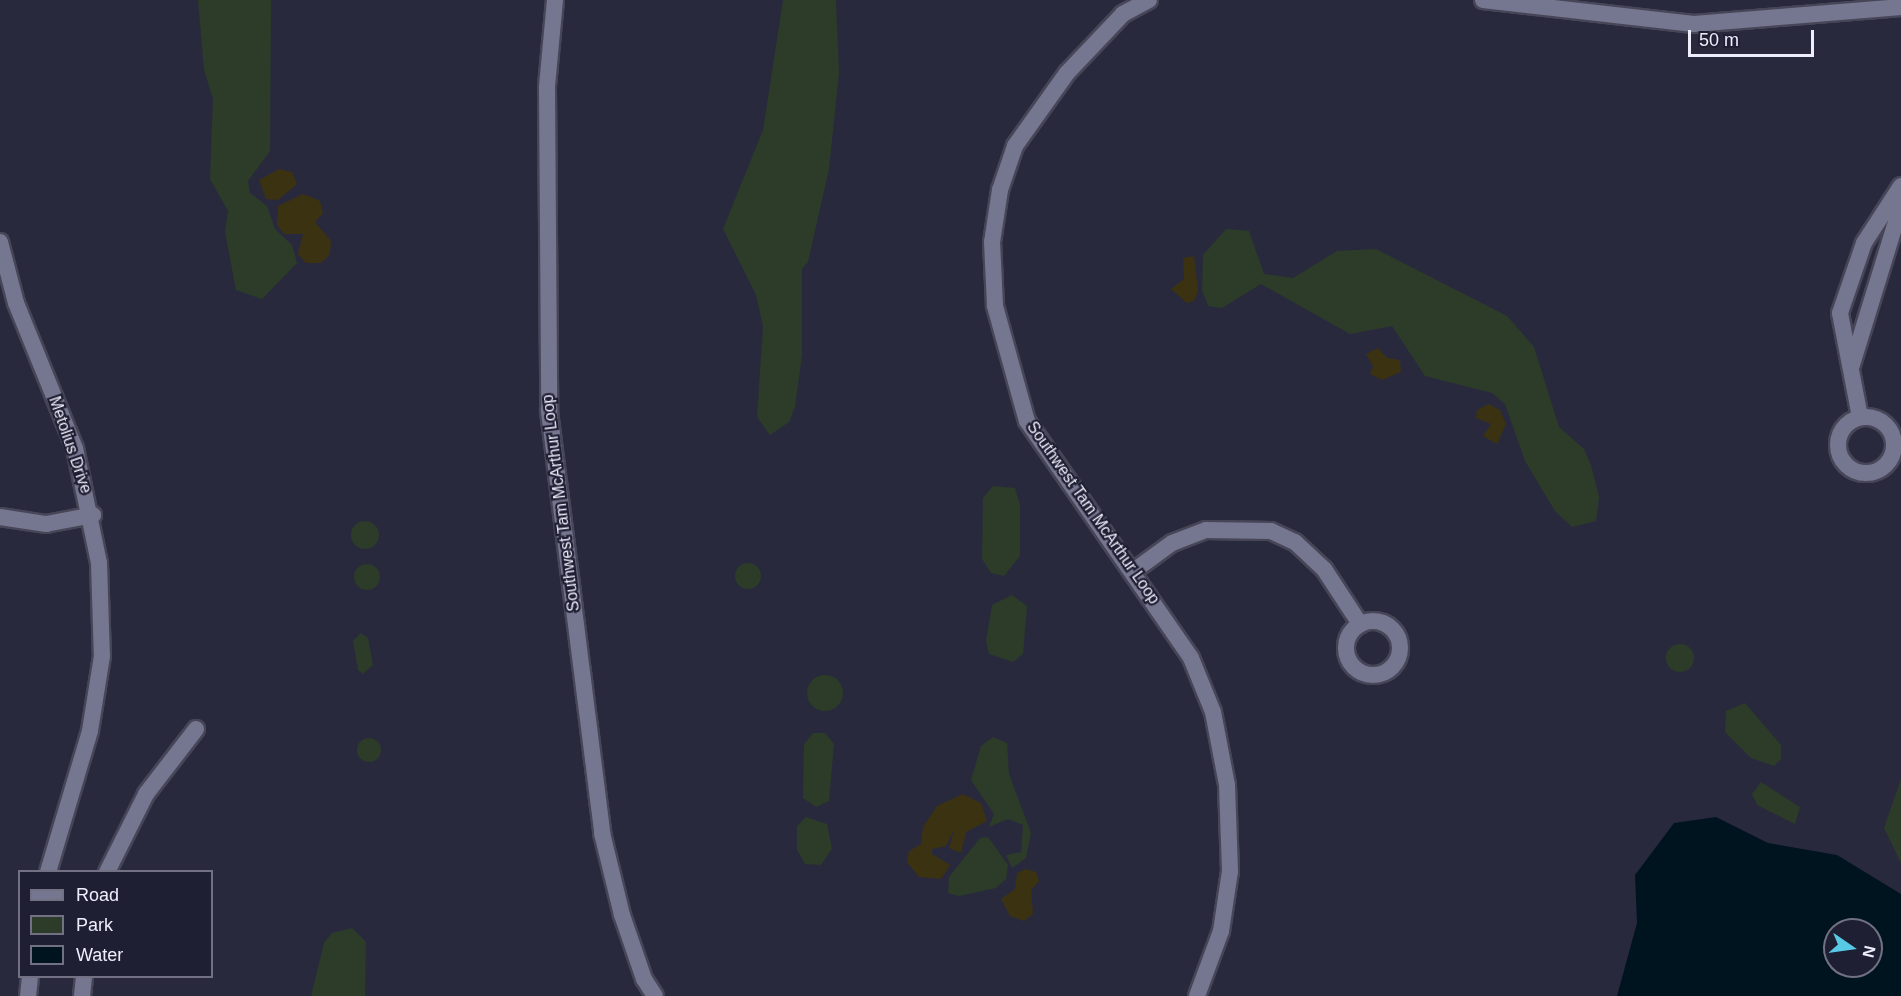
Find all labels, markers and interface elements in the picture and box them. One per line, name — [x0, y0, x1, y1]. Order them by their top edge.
scale bar — [1691, 18, 1817, 56]
text: 50 m — [1699, 30, 1739, 50]
street label: Southwest Tam McArthur Loop — [538, 393, 584, 613]
street label: Metolius Drive — [44, 394, 96, 496]
street label: Southwest Tam McArthur Loop — [1022, 418, 1164, 608]
legend — [18, 870, 213, 978]
text: Road — [76, 885, 119, 905]
text: Park — [76, 915, 113, 935]
north arrow — [1823, 918, 1883, 978]
text: N — [1859, 944, 1879, 959]
text: Water — [76, 945, 123, 965]

